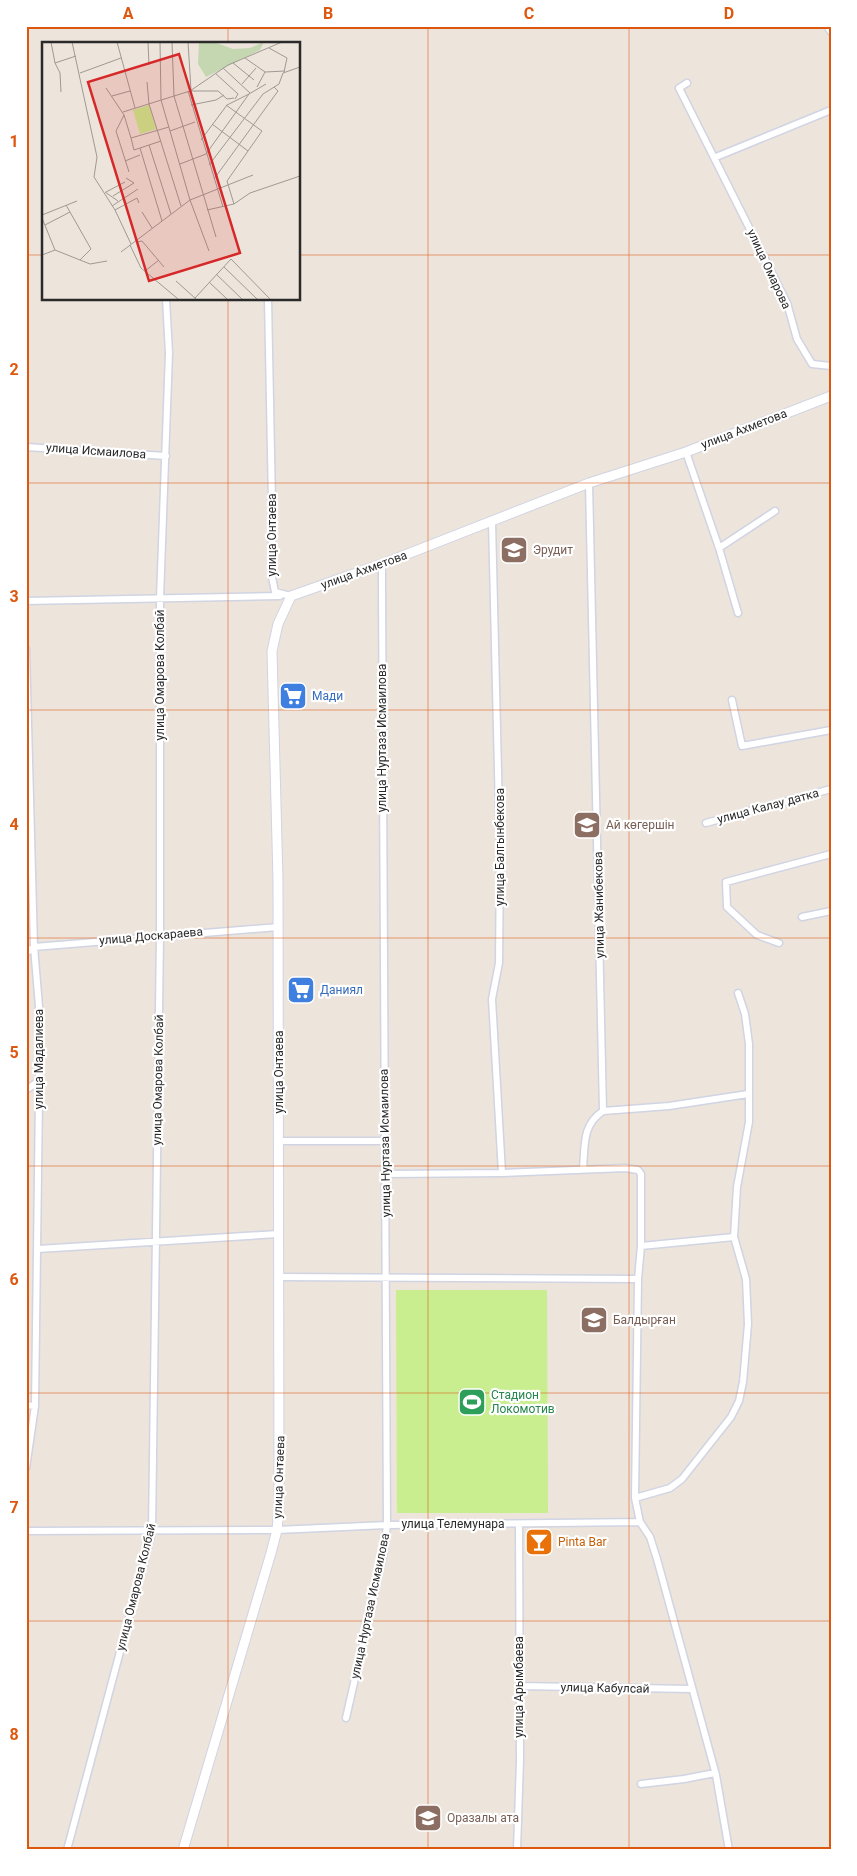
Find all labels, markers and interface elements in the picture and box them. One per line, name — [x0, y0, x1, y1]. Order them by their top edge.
text: A — [123, 4, 134, 23]
text: B — [323, 4, 333, 23]
text: C — [524, 4, 534, 23]
text: D — [724, 4, 734, 23]
inset map — [42, 42, 300, 300]
text: 1 — [9, 132, 19, 151]
street label: улица Омарова — [744, 227, 794, 311]
text: 2 — [9, 360, 19, 379]
street label: улица Ахметова — [699, 406, 789, 452]
street label: улица Исмаилова — [45, 441, 147, 461]
street label: улица Онтаева — [265, 493, 279, 577]
school or university icon: Эрудит — [499, 535, 529, 565]
place label: Эрудит — [533, 543, 573, 557]
street label: улица Ахметова — [319, 548, 409, 592]
text: 3 — [9, 587, 19, 606]
street label: улица Омарова Колбай — [153, 609, 167, 740]
street label: улица Нуртаза Исмаилова — [375, 664, 389, 812]
supermarket icon: Мади — [278, 681, 308, 711]
place label: Мади — [312, 689, 343, 703]
street label: улица Калау датка — [716, 786, 820, 826]
street label: улица Балгынбекова — [493, 788, 507, 906]
school or university icon: Ай көгершін — [572, 810, 602, 840]
text: 4 — [9, 815, 19, 834]
place label: Ай көгершін — [606, 818, 675, 832]
street label: улица Жанибекова — [591, 851, 607, 959]
street label: улица Доскараева — [99, 924, 203, 948]
supermarket icon: Даниял — [286, 975, 316, 1005]
place label: Даниял — [320, 983, 363, 997]
street label: улица Мадалиева — [32, 1009, 46, 1109]
street label: улица Омарова Колбай — [150, 1014, 166, 1146]
street label: улица Онтаева — [272, 1030, 286, 1114]
text: 5 — [9, 1043, 19, 1062]
street label: улица Нуртаза Исмаилова — [377, 1069, 393, 1217]
text: 6 — [9, 1270, 19, 1289]
school or university icon: Балдырған — [579, 1305, 609, 1335]
place label: Балдырған — [613, 1313, 676, 1327]
sports icon: Стадион Локомотив — [457, 1387, 487, 1417]
place label: Стадион Локомотив — [491, 1388, 555, 1416]
street label: улица Онтаева — [271, 1435, 287, 1519]
text: 7 — [9, 1498, 19, 1517]
street label: улица Телемунара — [401, 1517, 505, 1531]
street label: улица Омарова Колбай — [113, 1522, 159, 1652]
bar icon: Pinta Bar — [524, 1527, 554, 1557]
street label: улица Нуртаза Исмаилова — [348, 1532, 392, 1680]
place label: Pinta Bar — [558, 1535, 607, 1549]
street label: улица Арымбаева — [512, 1636, 526, 1738]
street label: улица Кабулсай — [560, 1680, 650, 1696]
text: 8 — [9, 1725, 19, 1744]
school or university icon: Оразалы ата — [413, 1803, 443, 1833]
place label: Оразалы ата — [447, 1811, 519, 1825]

